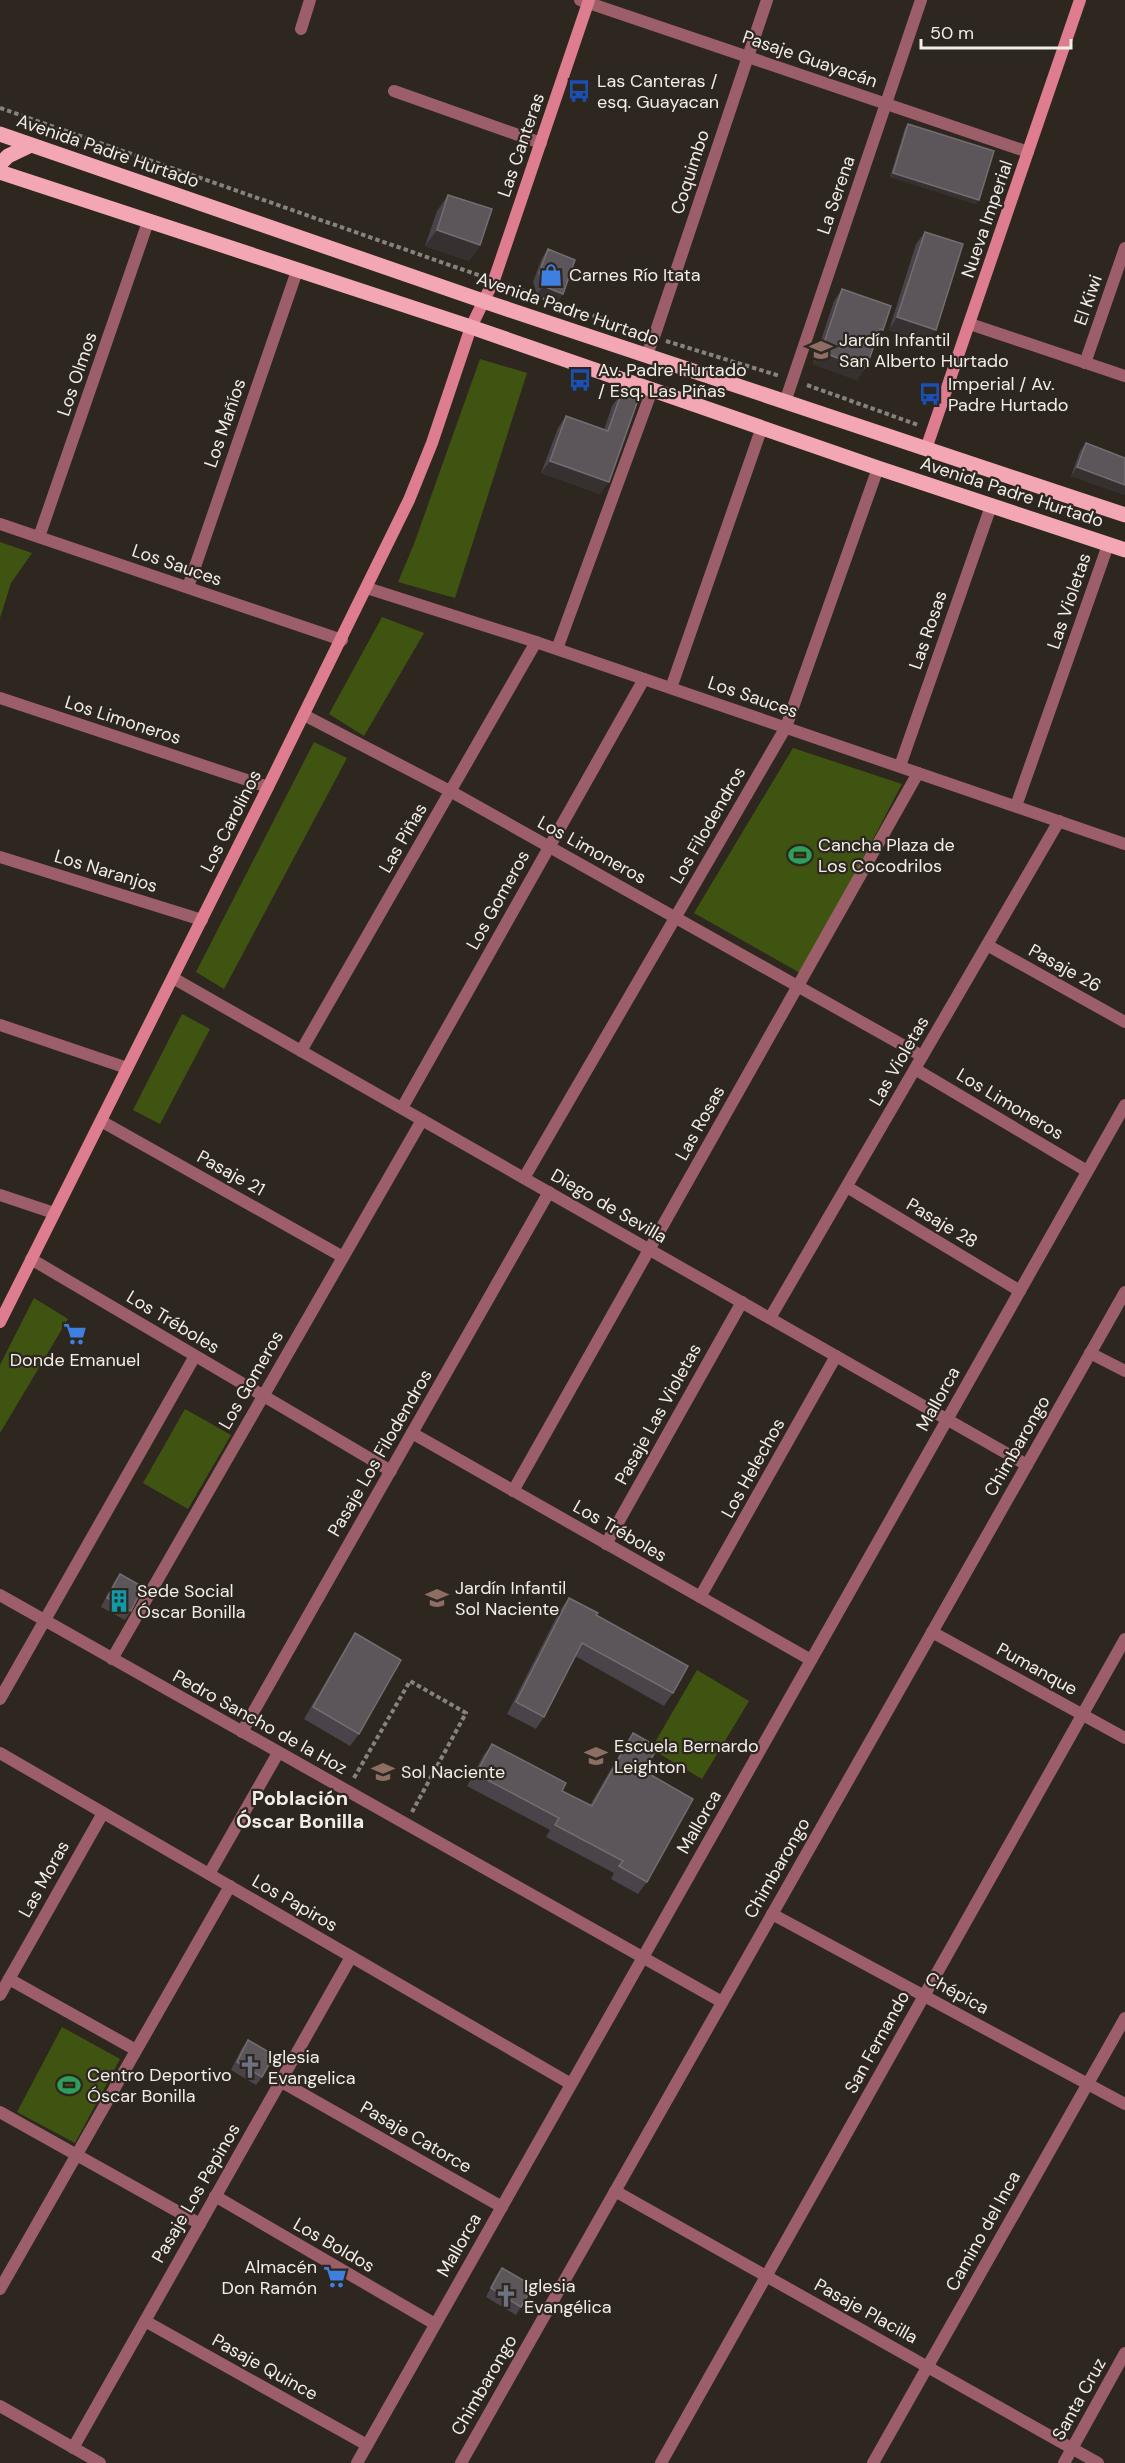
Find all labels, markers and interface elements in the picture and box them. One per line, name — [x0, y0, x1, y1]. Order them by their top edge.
scale bar — [921, 12, 1071, 50]
text: 50 m — [930, 21, 974, 45]
street label: Pasaje Guayacán — [739, 25, 881, 93]
place label: Las Canteras / esq. Guayacan — [597, 69, 719, 114]
bus stop icon: Las Canteras / esq. Guayacan — [566, 78, 592, 104]
street label: Las Canteras — [492, 90, 550, 200]
street label: Avenida Padre Hurtado — [14, 109, 202, 193]
street label: Coquimbo — [665, 127, 715, 217]
street label: La Serena — [811, 153, 861, 237]
street label: Nueva Imperial — [956, 157, 1018, 281]
shop icon: Carnes Río Itata — [538, 262, 564, 288]
place label: Carnes Río Itata — [569, 263, 701, 287]
street label: Avenida Padre Hurtado — [474, 267, 662, 351]
street label: El Kiwi — [1068, 272, 1108, 328]
place label: Jardín Infantil San Alberto Hurtado — [839, 328, 1009, 373]
street label: Los Olmos — [51, 329, 103, 419]
school or university icon: Jardín Infantil San Alberto Hurtado — [808, 337, 834, 363]
place label: Av. Padre Hurtado / Esq. Las Piñas — [598, 358, 747, 403]
bus stop icon: Av. Padre Hurtado / Esq. Las Piñas — [567, 367, 593, 393]
place label: Imperial / Av. Padre Hurtado — [948, 372, 1068, 417]
street label: Los Mañíos — [199, 375, 251, 471]
bus stop icon: Imperial / Av. Padre Hurtado — [917, 381, 943, 407]
street label: Avenida Padre Hurtado — [917, 451, 1107, 533]
street label: Los Sauces — [129, 538, 225, 592]
street label: Las Violetas — [1041, 550, 1097, 652]
street label: Las Rosas — [903, 587, 953, 673]
street label: Los Sauces — [705, 670, 801, 724]
street label: Los Limoneros — [62, 690, 184, 750]
street label: Los Filodendros — [665, 762, 751, 888]
street label: Los Carolinos — [195, 766, 267, 876]
street label: Las Piñas — [373, 799, 433, 877]
street label: Los Limoneros — [533, 810, 651, 890]
place label: Cancha Plaza de Los Cocodrilos — [818, 833, 955, 878]
sports icon: Cancha Plaza de Los Cocodrilos — [787, 842, 813, 868]
street label: Los Naranjos — [51, 844, 161, 898]
street label: Los Gomeros — [461, 846, 535, 954]
street label: Pasaje 26 — [1024, 938, 1106, 998]
street label: Las Violetas — [864, 1012, 934, 1110]
street label: Los Limoneros — [952, 1063, 1068, 1145]
street label: Las Rosas — [670, 1081, 730, 1165]
street label: Pasaje 21 — [193, 1145, 269, 1201]
street label: Diego de Sevilla — [547, 1163, 671, 1249]
street label: Pasaje 28 — [902, 1192, 982, 1254]
street label: Los Tréboles — [122, 1285, 224, 1359]
supermarket icon: Donde Emanuel — [62, 1321, 88, 1347]
street label: Los Gomeros — [213, 1326, 289, 1434]
street label: Pasaje Las Violetas — [609, 1339, 707, 1489]
place label: Donde Emanuel — [10, 1348, 140, 1372]
street label: Mallorca — [911, 1363, 965, 1435]
street label: Pasaje Los Filodendros — [322, 1365, 438, 1541]
street label: Chimbarongo — [979, 1391, 1055, 1501]
street label: Los Helechos — [716, 1414, 790, 1522]
street label: Los Tréboles — [569, 1494, 671, 1568]
place label: Jardín Infantil Sol Naciente — [455, 1576, 566, 1621]
place label: Sede Social Óscar Bonilla — [137, 1579, 246, 1624]
school or university icon: Jardín Infantil Sol Naciente — [424, 1585, 450, 1611]
building icon: Sede Social Óscar Bonilla — [106, 1588, 132, 1614]
street label: Pumanque — [992, 1637, 1082, 1701]
street label: Pedro Sancho de la Hoz — [168, 1664, 352, 1780]
place label: Escuela Bernardo Leighton — [614, 1734, 759, 1779]
school or university icon: Escuela Bernardo Leighton — [583, 1743, 609, 1769]
school or university icon: Sol Naciente — [370, 1759, 396, 1785]
place label: Sol Naciente — [401, 1760, 505, 1784]
district label: Población Óscar Bonilla — [236, 1785, 364, 1834]
street label: Mallorca — [671, 1786, 727, 1858]
street label: Chimbarongo — [739, 1813, 815, 1923]
street label: Las Moras — [13, 1836, 75, 1922]
street label: Los Papiros — [248, 1869, 342, 1937]
street label: Chépica — [921, 1966, 993, 2020]
street label: San Fernando — [839, 1986, 915, 2098]
place label: Iglesia Evangelica — [268, 2045, 356, 2090]
church icon: Iglesia Evangelica — [237, 2054, 263, 2080]
place label: Centro Deportivo Óscar Bonilla — [87, 2063, 232, 2108]
sports icon: Centro Deportivo Óscar Bonilla — [56, 2072, 82, 2098]
street label: Pasaje Catorce — [356, 2095, 476, 2179]
street label: Pasaje Los Pepinos — [146, 2119, 246, 2267]
street label: Camino del Inca — [940, 2167, 1026, 2295]
street label: Mallorca — [431, 2209, 487, 2281]
street label: Los Boldos — [289, 2212, 379, 2278]
place label: Almacén Don Ramón — [222, 2255, 317, 2300]
supermarket icon: Almacén Don Ramón — [322, 2264, 348, 2290]
street label: Pasaje Placilla — [810, 2273, 922, 2349]
place label: Iglesia Evangélica — [524, 2274, 612, 2319]
church icon: Iglesia Evangélica — [493, 2283, 519, 2309]
street label: Pasaje Quince — [208, 2328, 322, 2406]
street label: Chimbarongo — [446, 2330, 522, 2440]
street label: Santa Cruz — [1047, 2354, 1111, 2444]

